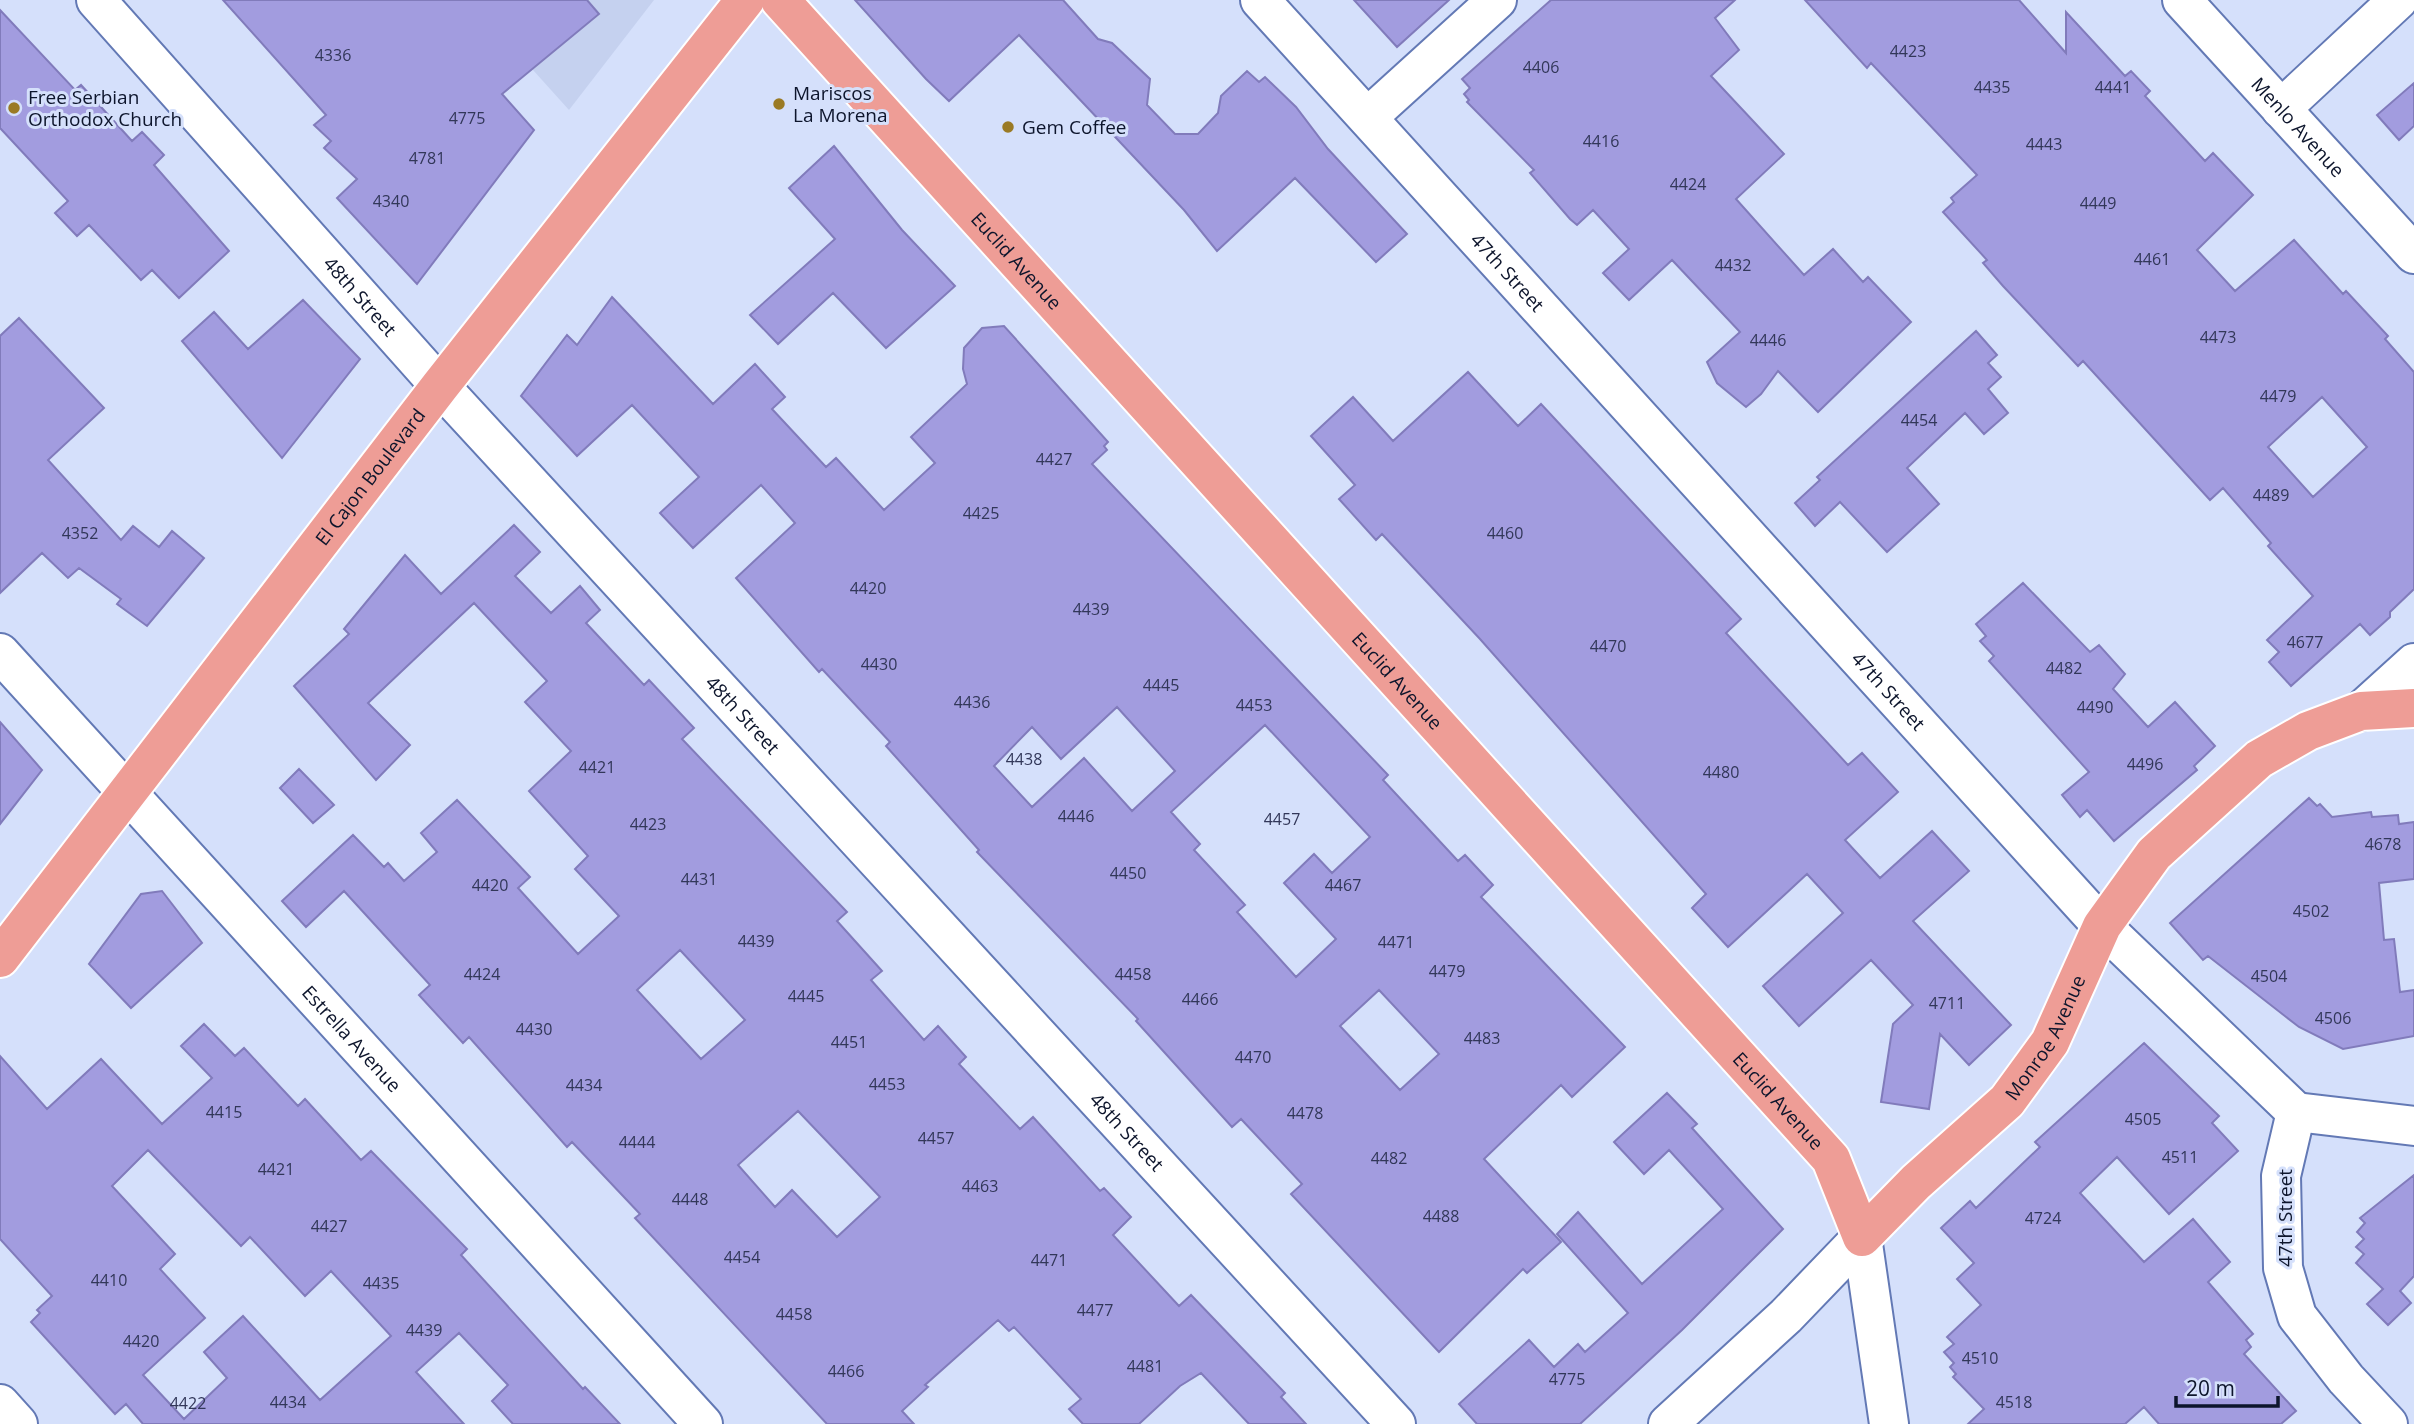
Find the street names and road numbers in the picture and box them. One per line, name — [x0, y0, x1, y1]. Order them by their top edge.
street label: Menlo Avenue — [2246, 71, 2350, 183]
street label: Euclid Avenue — [965, 206, 1068, 315]
street label: 47th Street — [1465, 227, 1550, 318]
street label: 48th Street — [318, 251, 403, 342]
street label: El Cajon Boulevard — [309, 403, 431, 551]
street label: Euclid Avenue — [1346, 626, 1449, 735]
street label: 47th Street — [1846, 646, 1931, 736]
street label: 48th Street — [700, 670, 786, 760]
street label: Monroe Avenue — [1999, 971, 2091, 1105]
street label: Estrella Avenue — [296, 980, 407, 1098]
street label: Euclid Avenue — [1727, 1046, 1829, 1155]
street label: 48th Street — [1084, 1087, 1170, 1177]
street label: 47th Street — [2272, 1169, 2298, 1267]

